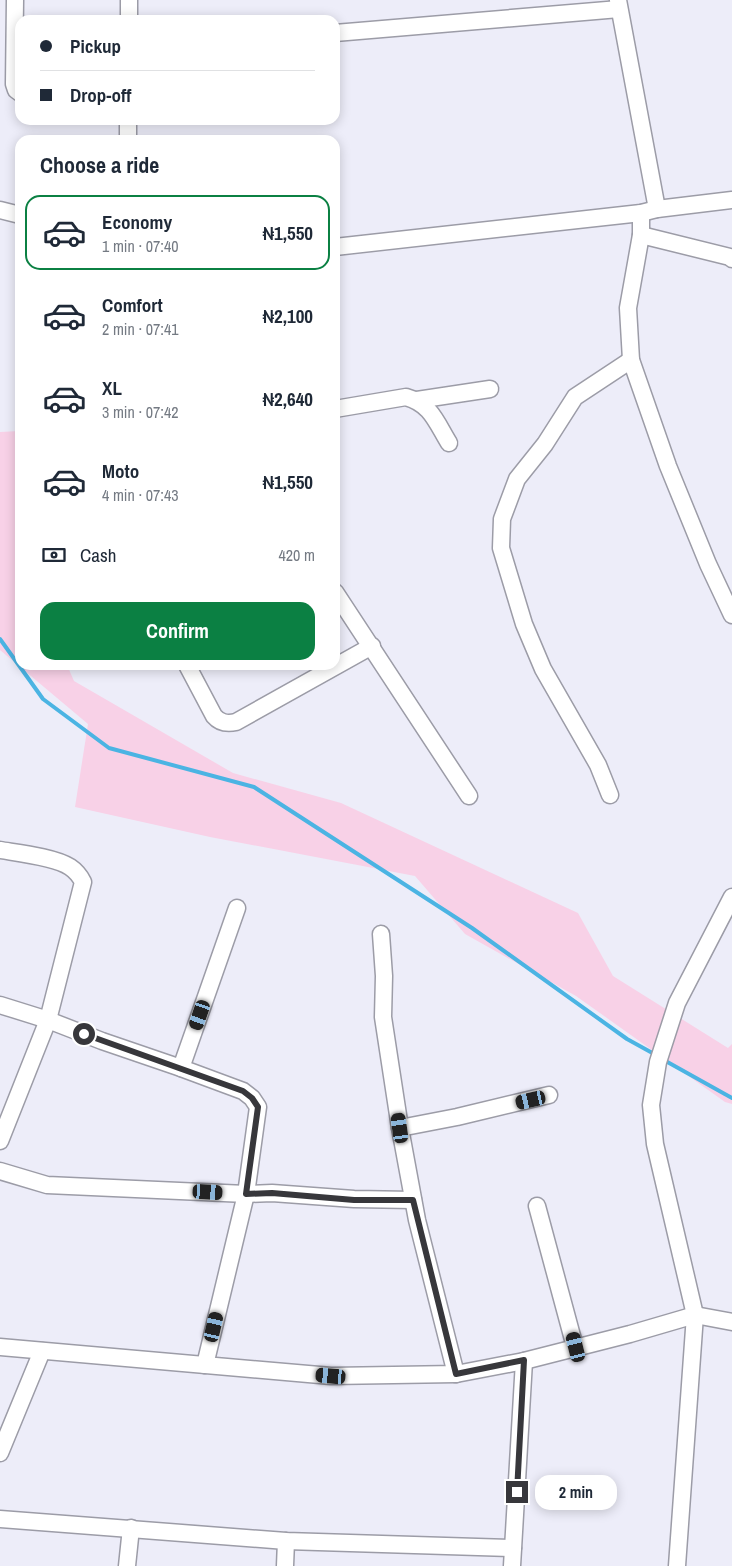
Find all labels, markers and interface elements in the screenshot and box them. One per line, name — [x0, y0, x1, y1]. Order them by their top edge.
text: Pickup — [70, 33, 121, 59]
text: Drop-off — [70, 82, 131, 108]
text: Choose a ride — [40, 150, 159, 180]
text: Economy — [102, 209, 172, 235]
icon: car — [42, 210, 87, 255]
text: ₦1,550 — [263, 220, 313, 246]
text: 1 min · 07:40 — [102, 235, 179, 257]
text: Comfort — [102, 292, 163, 318]
icon: car — [42, 293, 87, 338]
text: ₦2,100 — [263, 303, 313, 329]
text: 2 min · 07:41 — [102, 318, 179, 340]
text: XL — [102, 375, 122, 401]
icon: car — [42, 376, 87, 421]
text: ₦2,640 — [263, 386, 313, 412]
text: 3 min · 07:42 — [102, 401, 179, 423]
text: Moto — [102, 458, 139, 484]
icon: car — [42, 459, 87, 504]
text: ₦1,550 — [263, 469, 313, 495]
text: 4 min · 07:43 — [102, 484, 179, 506]
icon: cash — [40, 541, 68, 569]
text: Cash — [80, 542, 116, 568]
text: 420 m — [279, 544, 315, 566]
button: Confirm — [40, 602, 315, 660]
car — [188, 998, 211, 1032]
route start — [73, 1023, 95, 1045]
car — [514, 1089, 547, 1111]
car — [390, 1112, 409, 1144]
car — [192, 1184, 223, 1200]
car — [203, 1311, 224, 1343]
car — [565, 1331, 586, 1363]
car — [315, 1367, 346, 1385]
callout: 2 min — [534, 1474, 617, 1510]
route end — [506, 1481, 528, 1503]
text: 2 min — [559, 1481, 593, 1503]

